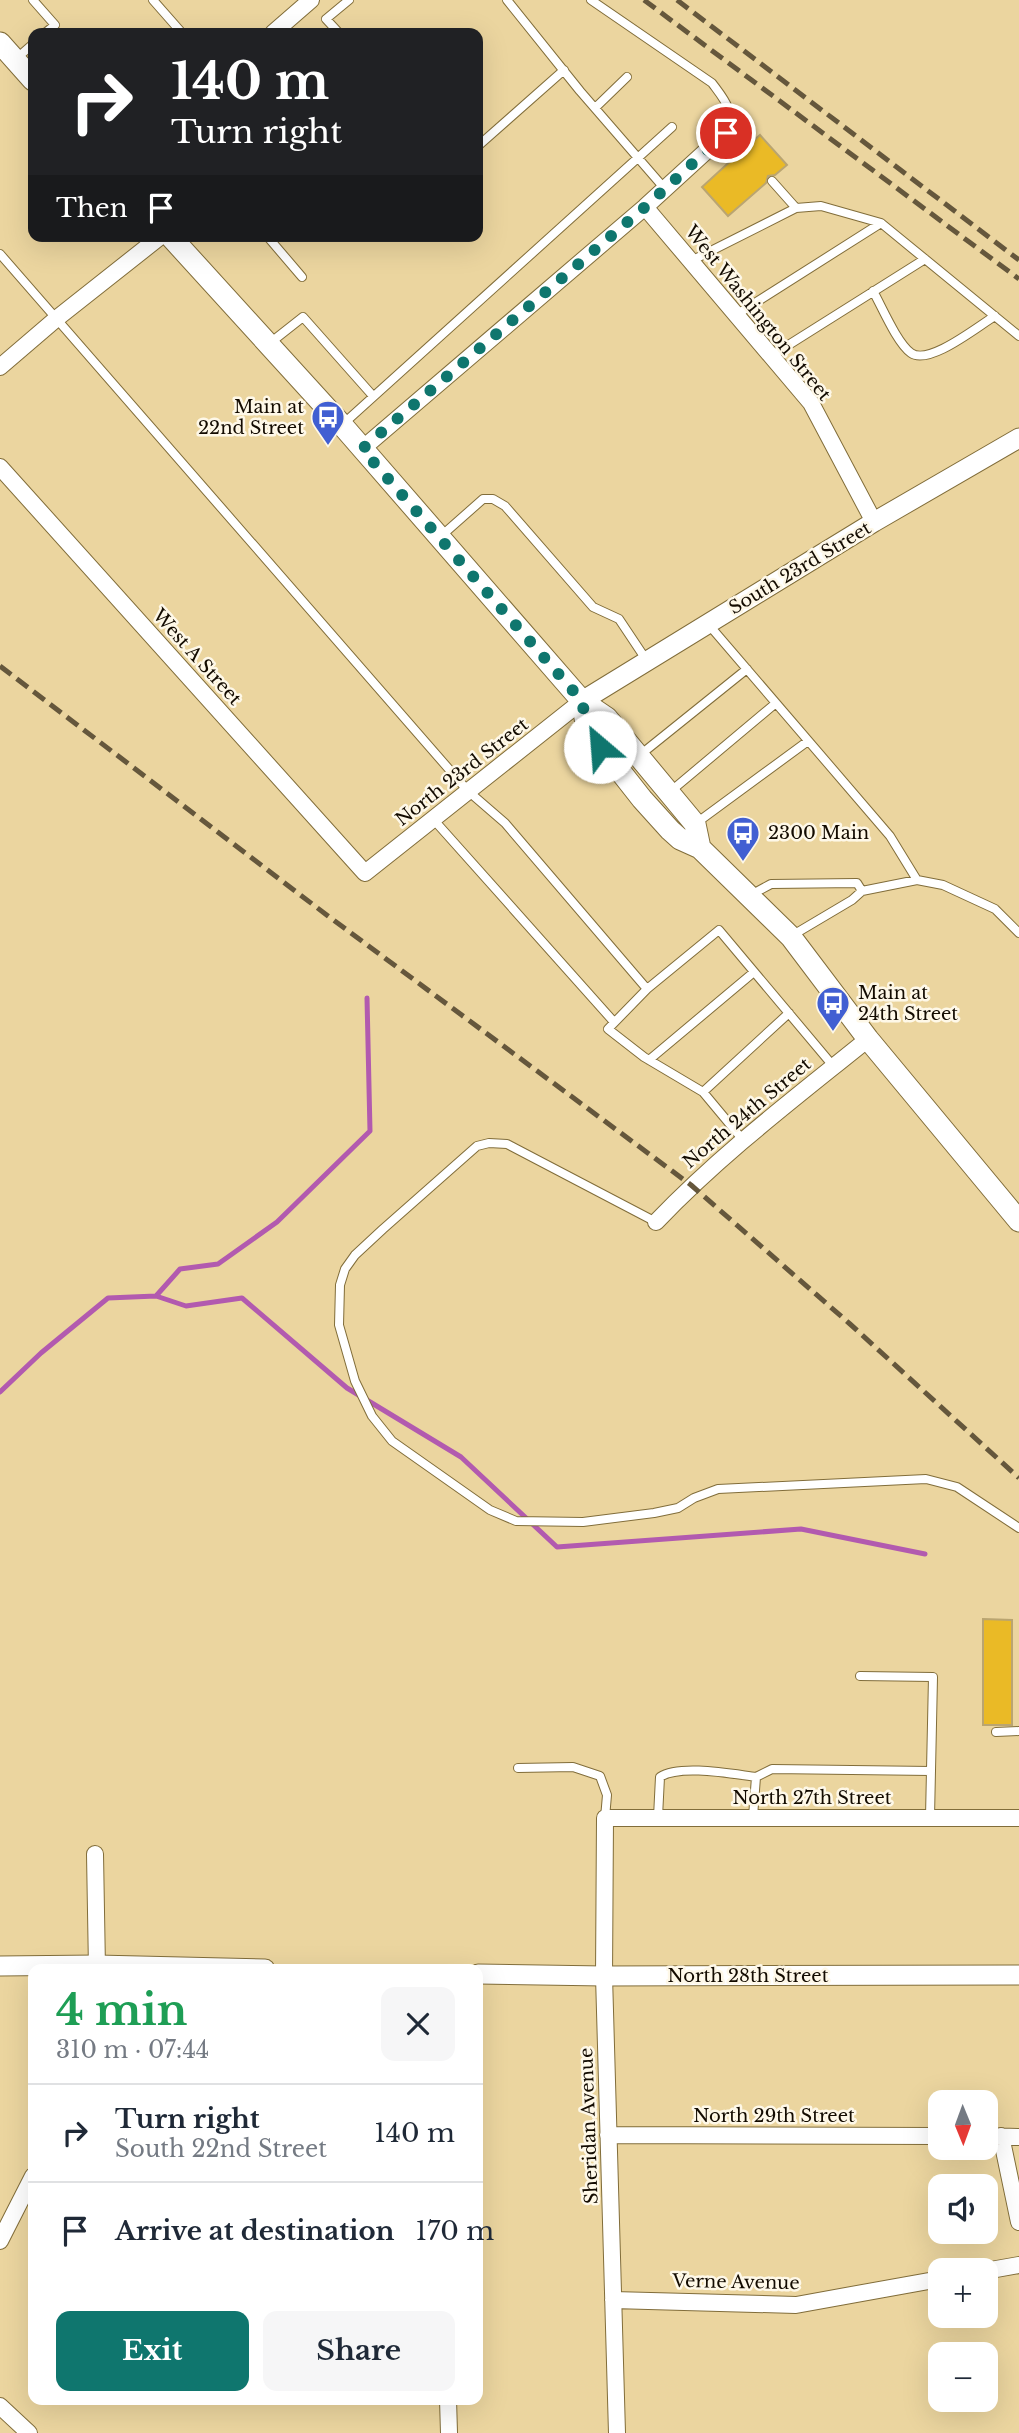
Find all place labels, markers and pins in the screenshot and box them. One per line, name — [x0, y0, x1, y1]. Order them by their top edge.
pin — [696, 103, 756, 163]
place label: Main at 22nd Street — [198, 396, 304, 439]
bus stop icon: Main at 22nd Street — [309, 398, 347, 447]
bus stop icon: 2300 Main — [724, 814, 762, 863]
place label: 2300 Main — [768, 822, 869, 844]
place label: Main at 24th Street — [858, 982, 958, 1025]
bus stop icon: Main at 24th Street — [814, 984, 852, 1033]

